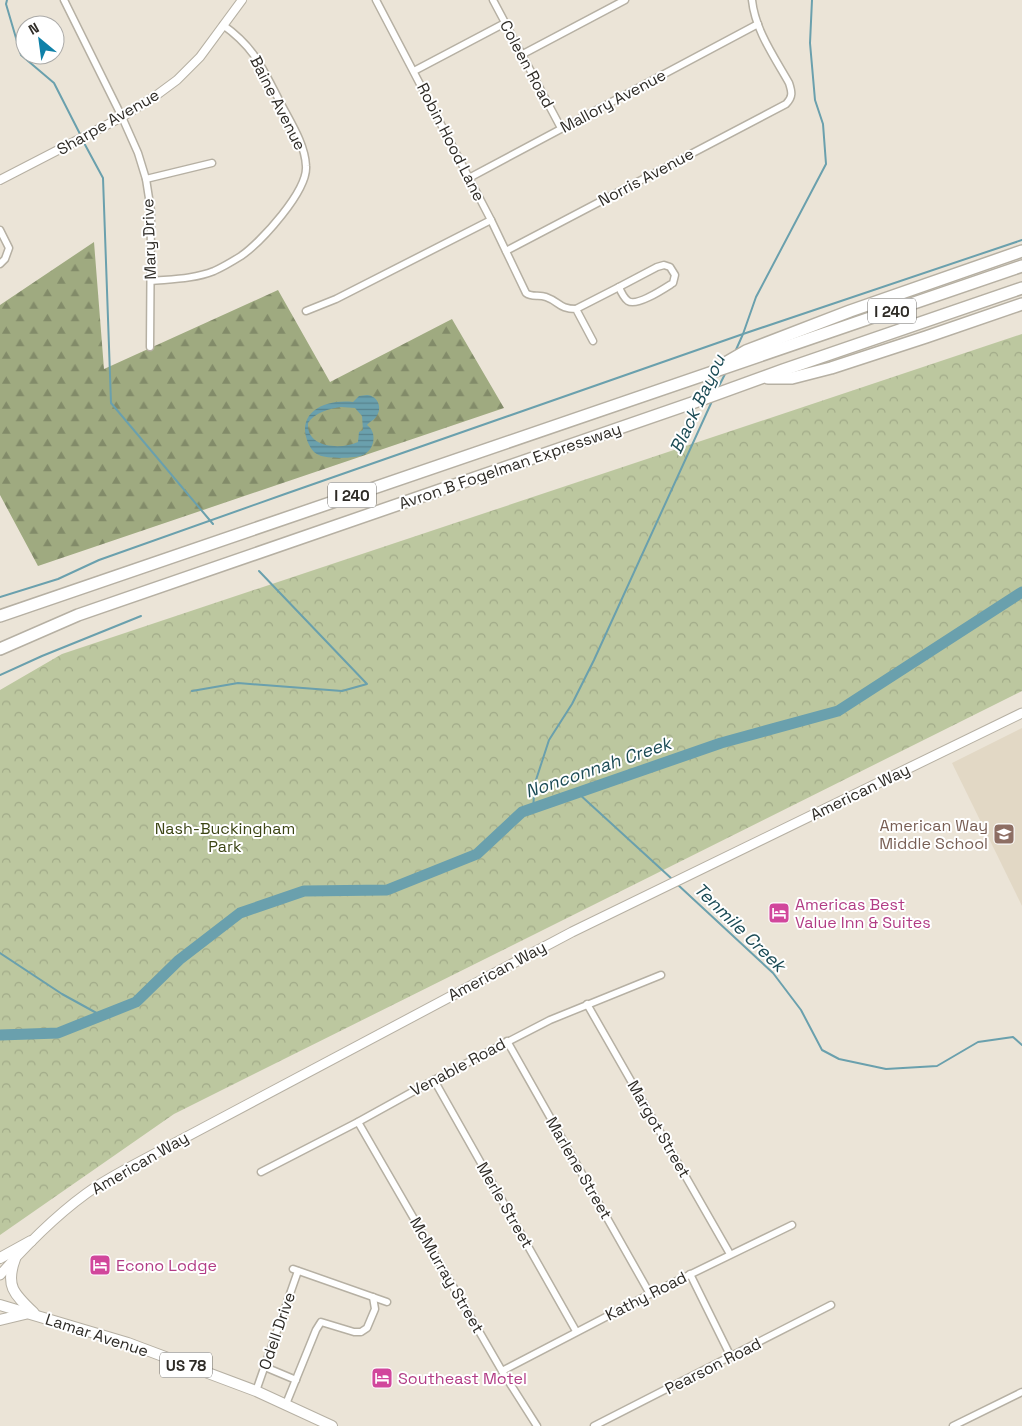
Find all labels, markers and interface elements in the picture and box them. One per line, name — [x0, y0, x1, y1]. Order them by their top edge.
north arrow — [15, 15, 65, 65]
street label: Coleen Road — [495, 17, 559, 111]
text: N — [25, 18, 42, 39]
street label: Baine Avenue — [245, 52, 311, 154]
street label: Mallory Avenue — [556, 64, 670, 138]
street label: Robin Hood Lane — [412, 79, 490, 205]
street label: Sharpe Avenue — [53, 84, 163, 160]
street label: Norris Avenue — [595, 143, 697, 211]
street label: Mary Drive — [137, 198, 161, 280]
road number: I 240 — [868, 298, 916, 324]
water label: Black Bayou — [664, 350, 730, 457]
street label: Avron B Fogelman Expressway — [396, 418, 624, 514]
road number: I 240 — [328, 482, 376, 508]
water label: Nonconnah Creek — [522, 730, 676, 803]
street label: American Way — [807, 759, 913, 825]
place label: American Way Middle School — [879, 815, 988, 854]
park label: Nash-Buckingham Park — [155, 818, 295, 857]
school or university icon: American Way Middle School — [992, 822, 1016, 846]
water label: Tenmile Creek — [689, 877, 792, 978]
place label: Americas Best Value Inn & Suites — [795, 894, 931, 933]
hotel icon: Americas Best Value Inn & Suites — [767, 901, 791, 925]
street label: American Way — [444, 936, 550, 1006]
street label: Venable Road — [407, 1033, 509, 1101]
street label: Margot Street — [623, 1077, 695, 1181]
street label: Marlene Street — [541, 1113, 617, 1223]
street label: American Way — [88, 1127, 192, 1199]
street label: Merle Street — [472, 1158, 538, 1252]
street label: McMurray Street — [405, 1213, 489, 1337]
hotel icon: Econo Lodge — [88, 1253, 112, 1277]
place label: Econo Lodge — [116, 1255, 217, 1276]
street label: Kathy Road — [602, 1267, 690, 1325]
street label: Odell Drive — [254, 1289, 300, 1373]
street label: Lamar Avenue — [43, 1308, 151, 1362]
street label: Pearson Road — [661, 1333, 765, 1399]
road number: US 78 — [160, 1352, 212, 1378]
hotel icon: Southeast Motel — [370, 1366, 394, 1390]
place label: Southeast Motel — [398, 1368, 527, 1389]

